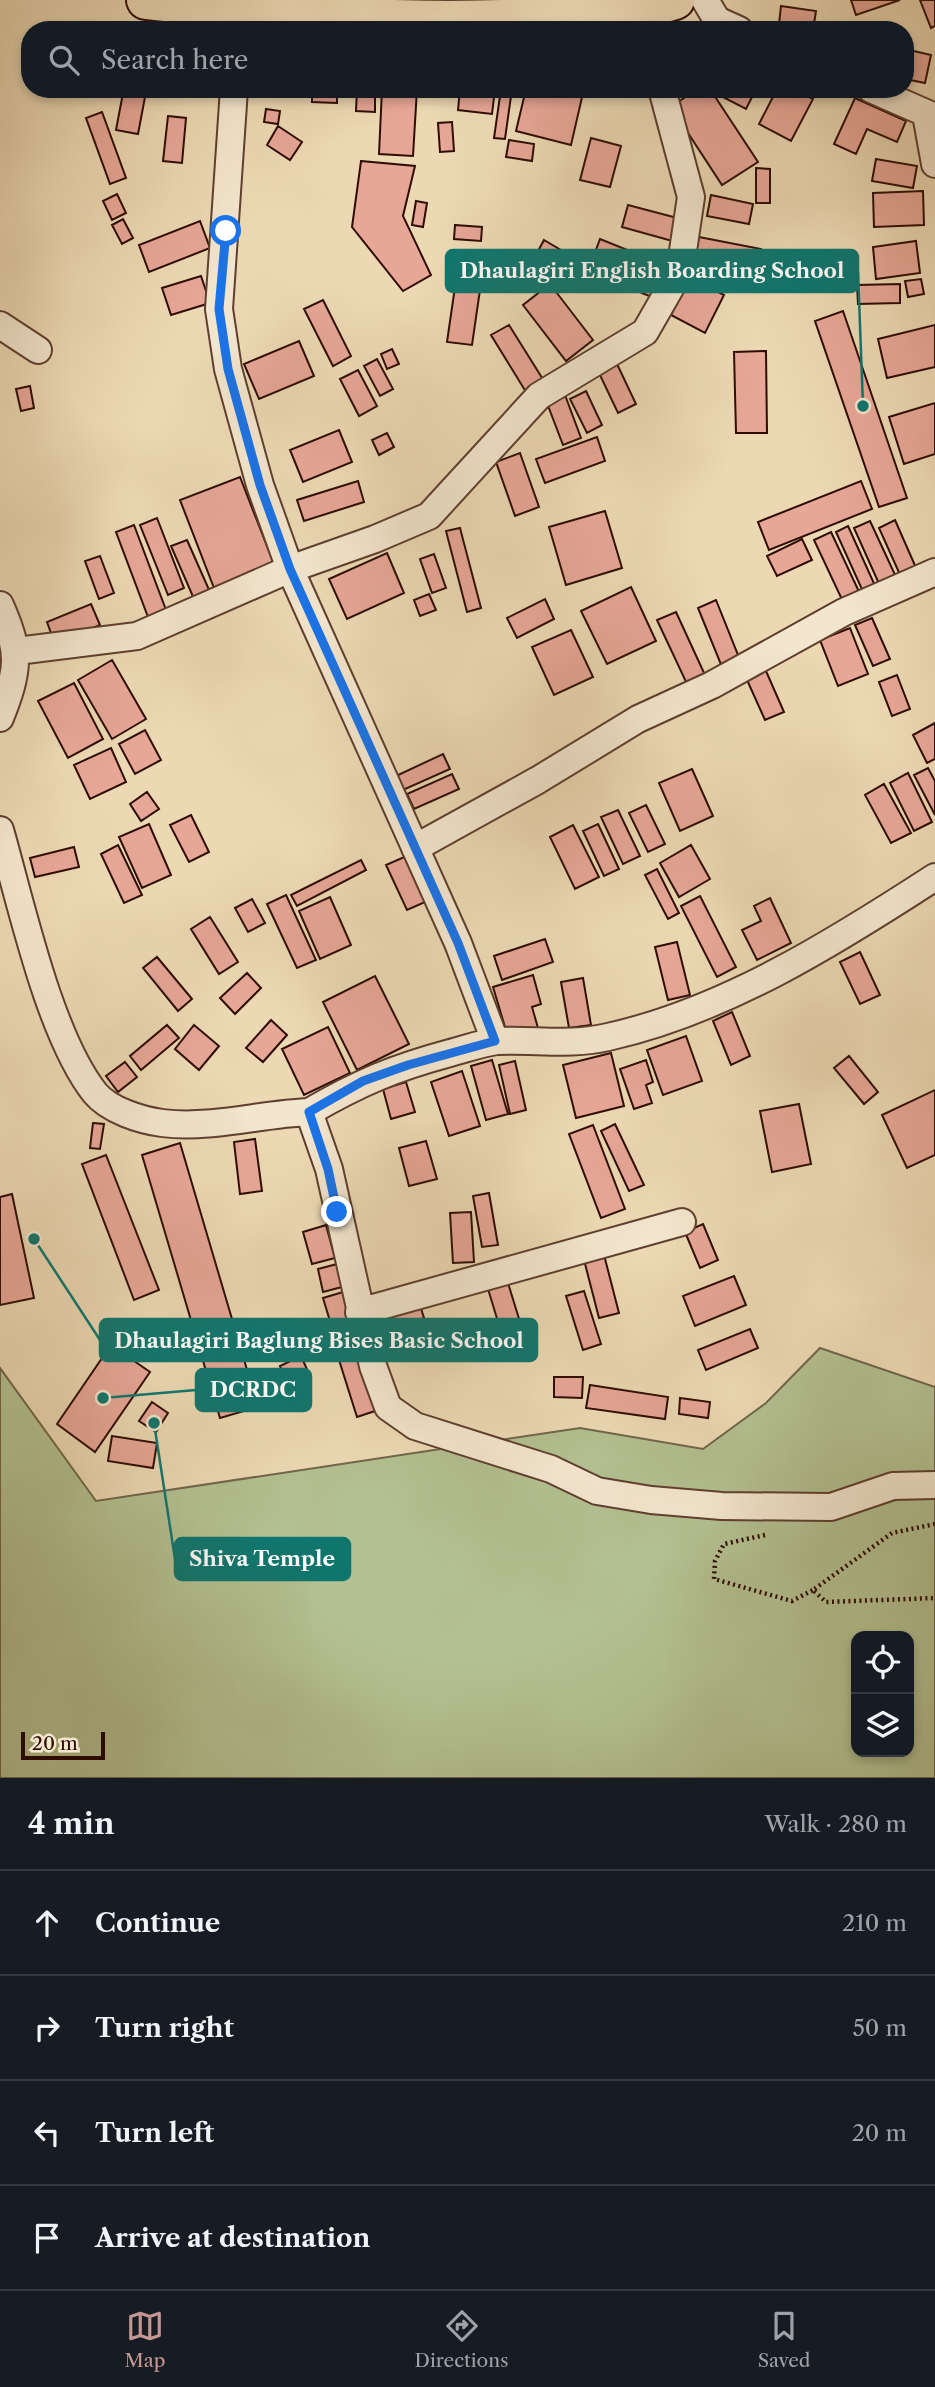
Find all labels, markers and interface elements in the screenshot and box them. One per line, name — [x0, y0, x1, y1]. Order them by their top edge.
search box — [21, 21, 914, 98]
icon: search — [45, 41, 83, 79]
text: Search here — [101, 44, 248, 76]
route start — [210, 215, 241, 246]
callout: Dhaulagiri English Boarding School — [446, 250, 858, 292]
text: Dhaulagiri English Boarding School — [460, 258, 844, 283]
route end — [321, 1196, 352, 1227]
callout: Dhaulagiri Baglung Bises Basic School — [100, 1319, 537, 1361]
text: Dhaulagiri Baglung Bises Basic School — [114, 1328, 524, 1353]
callout: DCRDC — [196, 1369, 311, 1411]
text: DCRDC — [210, 1377, 296, 1402]
callout: Shiva Temple — [175, 1538, 350, 1580]
text: Shiva Temple — [189, 1546, 335, 1571]
map controls — [851, 1631, 914, 1757]
button: locate — [851, 1631, 914, 1694]
button: layers — [851, 1694, 914, 1757]
scale bar — [21, 1729, 105, 1761]
text: 20 m — [32, 1732, 78, 1755]
text: 4 min — [28, 1805, 114, 1842]
text: Walk · 280 m — [764, 1810, 907, 1838]
icon: ahead — [28, 1904, 66, 1942]
text: Continue — [95, 1907, 220, 1939]
text: 210 m — [842, 1909, 907, 1937]
icon: right — [28, 2009, 66, 2047]
text: Turn right — [95, 2012, 234, 2044]
text: 50 m — [852, 2014, 907, 2042]
icon: left — [28, 2114, 66, 2152]
text: Turn left — [95, 2117, 214, 2149]
text: 20 m — [852, 2119, 907, 2147]
icon: arrive — [28, 2219, 66, 2257]
text: Arrive at destination — [95, 2222, 370, 2254]
tab: Map — [125, 2307, 165, 2372]
tab: Directions — [415, 2307, 508, 2372]
tab: Saved — [758, 2307, 810, 2372]

